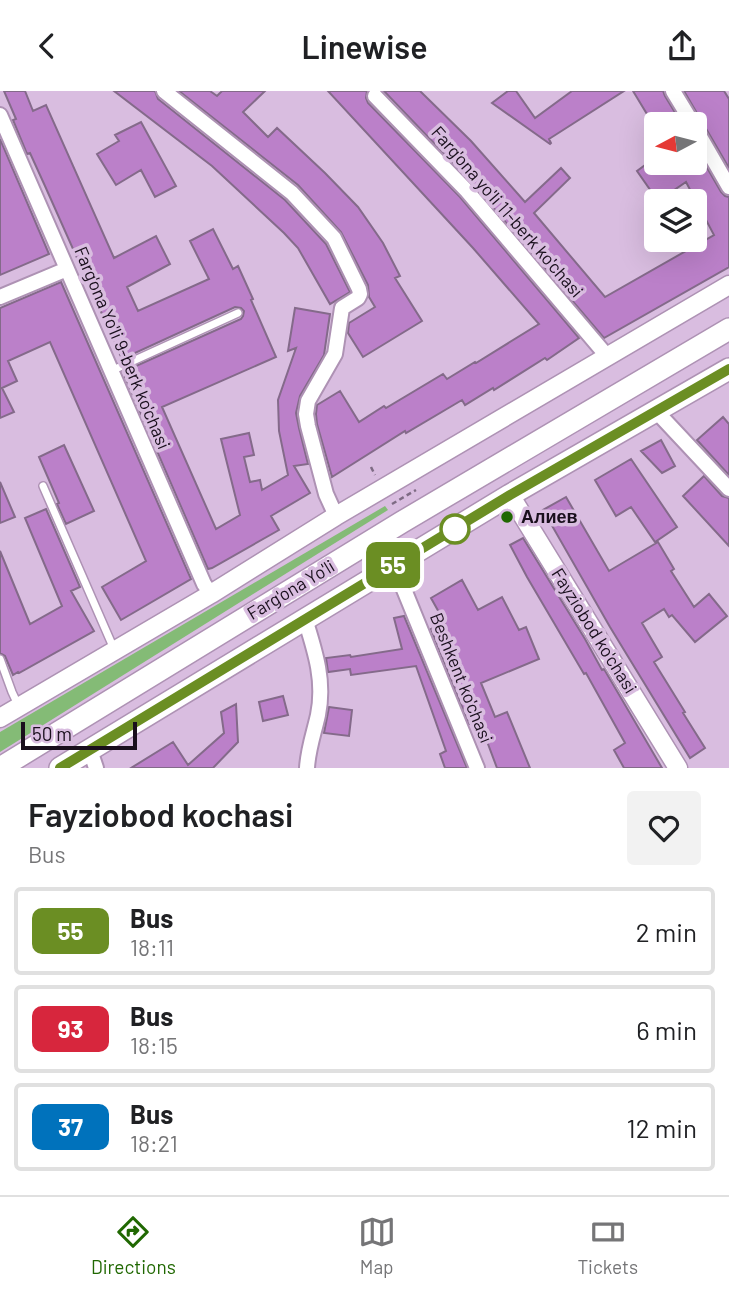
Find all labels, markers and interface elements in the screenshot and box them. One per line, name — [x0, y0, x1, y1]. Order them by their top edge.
icon: back — [28, 27, 66, 65]
text: Linewise — [302, 27, 427, 65]
icon: share — [663, 27, 701, 65]
north arrow — [644, 112, 707, 175]
map controls — [644, 112, 707, 252]
street label: Farg'ona yo'li 11-berk ko'chasi — [427, 121, 588, 302]
button: layers — [644, 189, 707, 252]
street label: Farg'ona Yo'li 9-berk ko'chasi — [70, 243, 176, 452]
place label: Алиев — [521, 505, 578, 527]
marker: Алиев — [499, 509, 515, 525]
unlabelled marker — [440, 514, 470, 544]
line badge: 55 — [362, 542, 424, 588]
text: 55 — [380, 550, 406, 579]
street label: Farg'ona Yo'li — [243, 554, 338, 624]
street label: Fayziobod ko'chasi — [547, 564, 642, 697]
street label: Beshkent ko'chasi — [426, 609, 498, 746]
scale bar — [21, 719, 136, 751]
text: 50 m — [32, 722, 72, 745]
button: heart — [627, 791, 701, 865]
text: Fayziobod kochasi — [28, 794, 293, 834]
text: Bus — [28, 840, 66, 868]
text: Bus — [130, 902, 173, 933]
text: 55 — [58, 916, 83, 945]
text: 2 min — [636, 916, 697, 947]
text: 18:11 — [130, 933, 174, 961]
text: Bus — [130, 1000, 173, 1031]
text: 93 — [58, 1014, 83, 1043]
text: 6 min — [636, 1014, 697, 1045]
text: 18:15 — [130, 1031, 178, 1059]
text: Bus — [130, 1098, 173, 1129]
text: 37 — [58, 1112, 83, 1141]
text: 12 min — [627, 1112, 697, 1143]
text: 18:21 — [130, 1129, 178, 1157]
tab: Directions — [91, 1213, 176, 1278]
tab: Map — [358, 1213, 396, 1278]
tab: Tickets — [578, 1213, 638, 1278]

